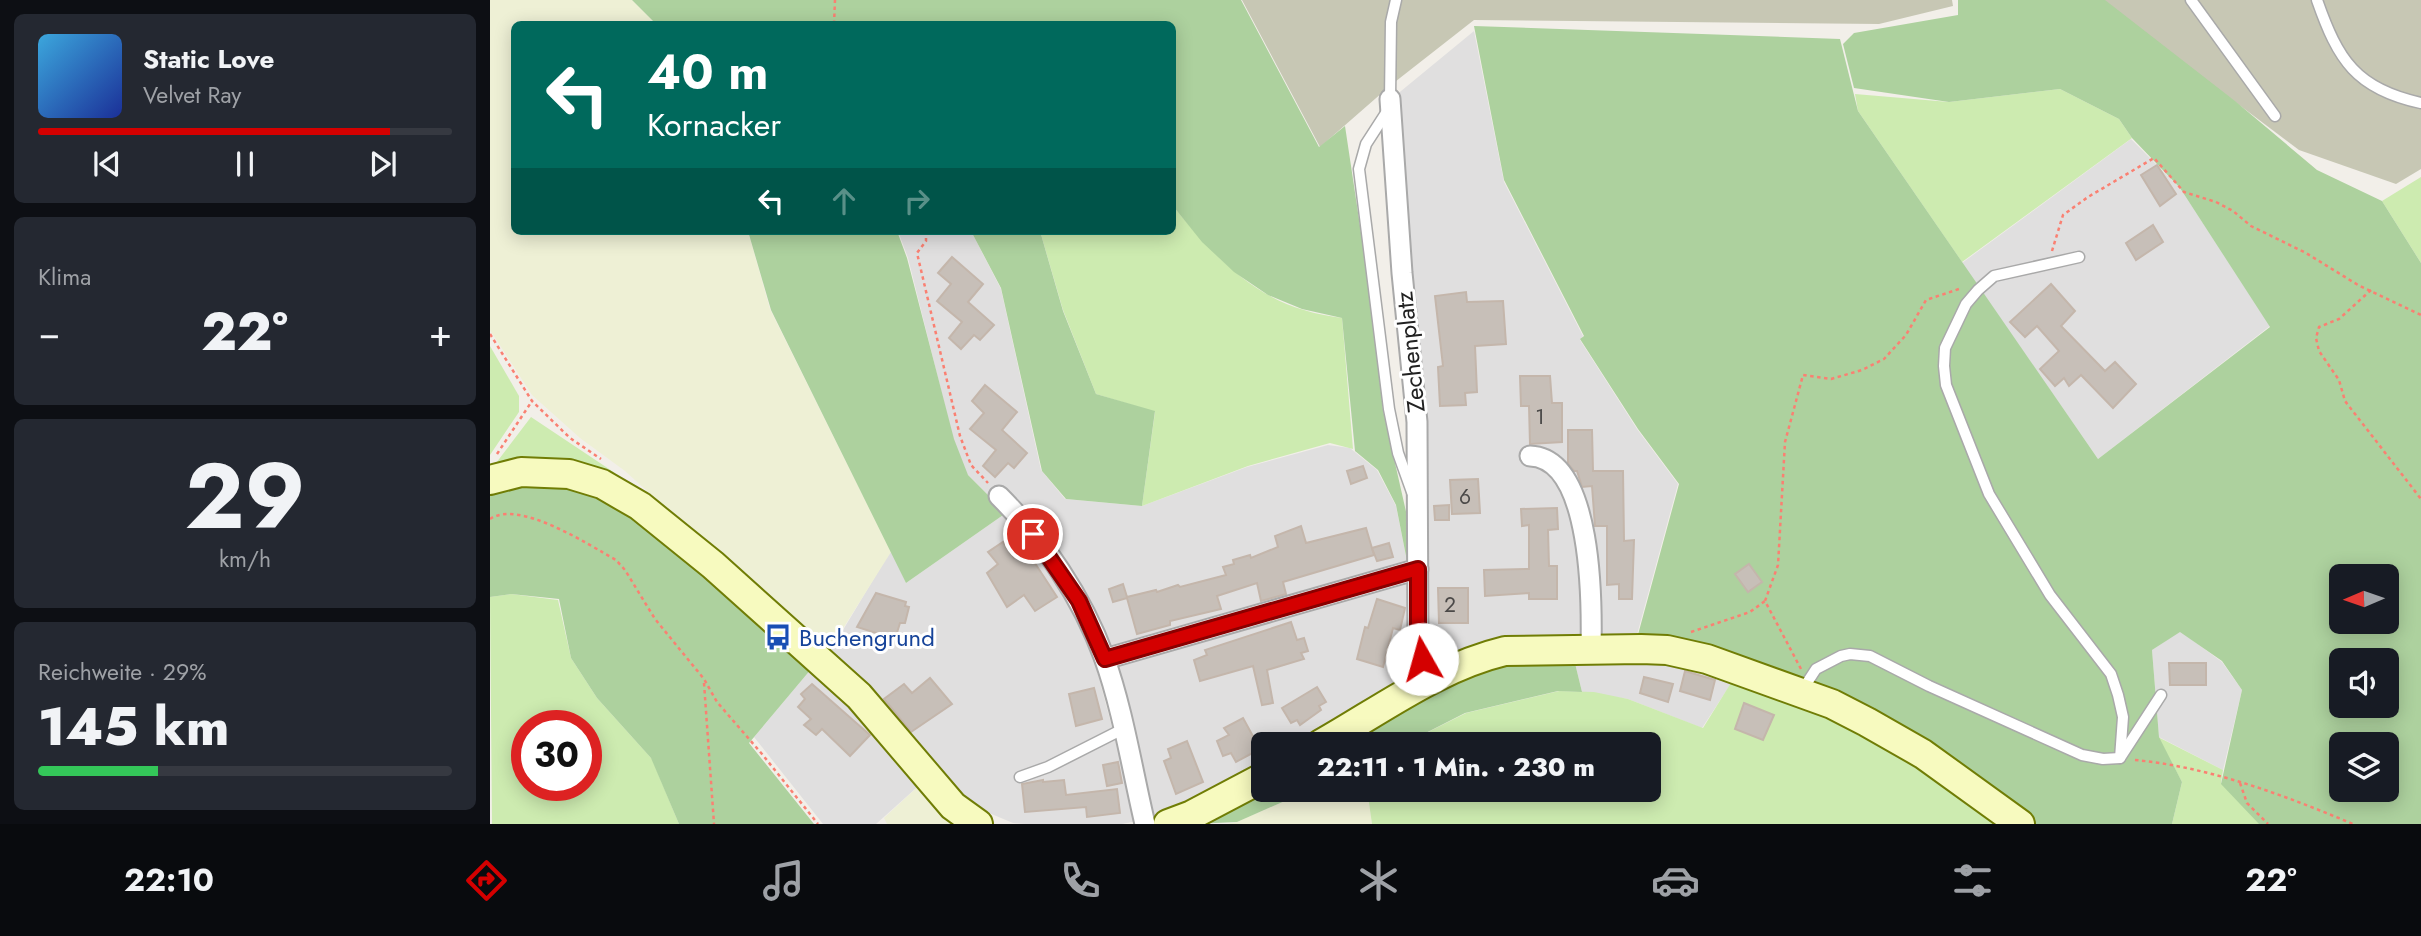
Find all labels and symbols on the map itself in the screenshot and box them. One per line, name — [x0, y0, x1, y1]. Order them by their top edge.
street label: Zechenplatz — [1386, 290, 1434, 414]
house number: 1 — [1535, 402, 1545, 432]
house number: 6 — [1459, 482, 1471, 512]
pin — [1003, 504, 1063, 564]
north arrow — [2329, 564, 2399, 634]
house number: 2 — [1444, 590, 1456, 620]
place label: Buchengrund — [799, 620, 935, 655]
bus stop icon: Buchengrund — [763, 622, 793, 652]
position arrow — [1385, 622, 1459, 696]
speed limit sign: 30 — [511, 710, 602, 801]

